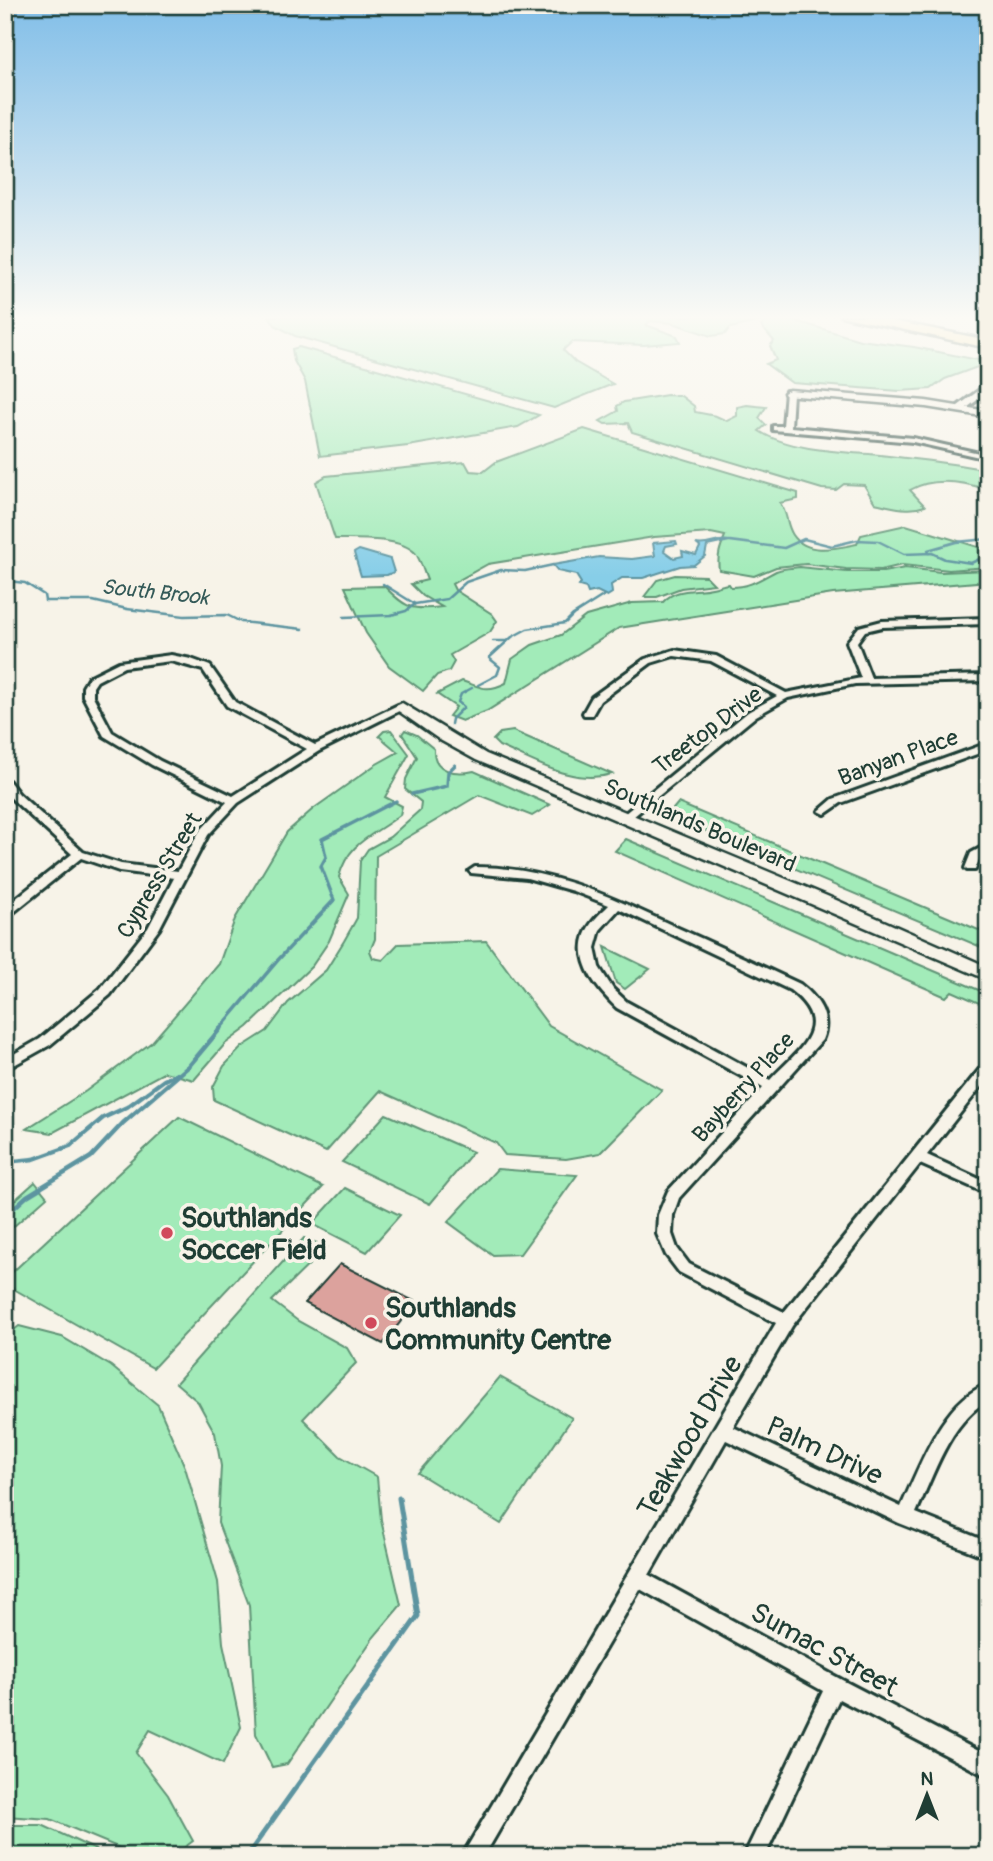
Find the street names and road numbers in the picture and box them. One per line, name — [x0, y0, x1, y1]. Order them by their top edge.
street label: Treetop Drive — [647, 680, 768, 781]
street label: Banyan Place — [834, 722, 963, 793]
street label: Southlands Boulevard — [599, 772, 800, 879]
street label: Cypress Street — [110, 806, 209, 944]
street label: Bayberry Place — [686, 1025, 801, 1149]
street label: Teakwood Drive — [630, 1349, 751, 1524]
street label: Palm Drive — [760, 1409, 888, 1494]
street label: Sumac Street — [744, 1595, 905, 1706]

